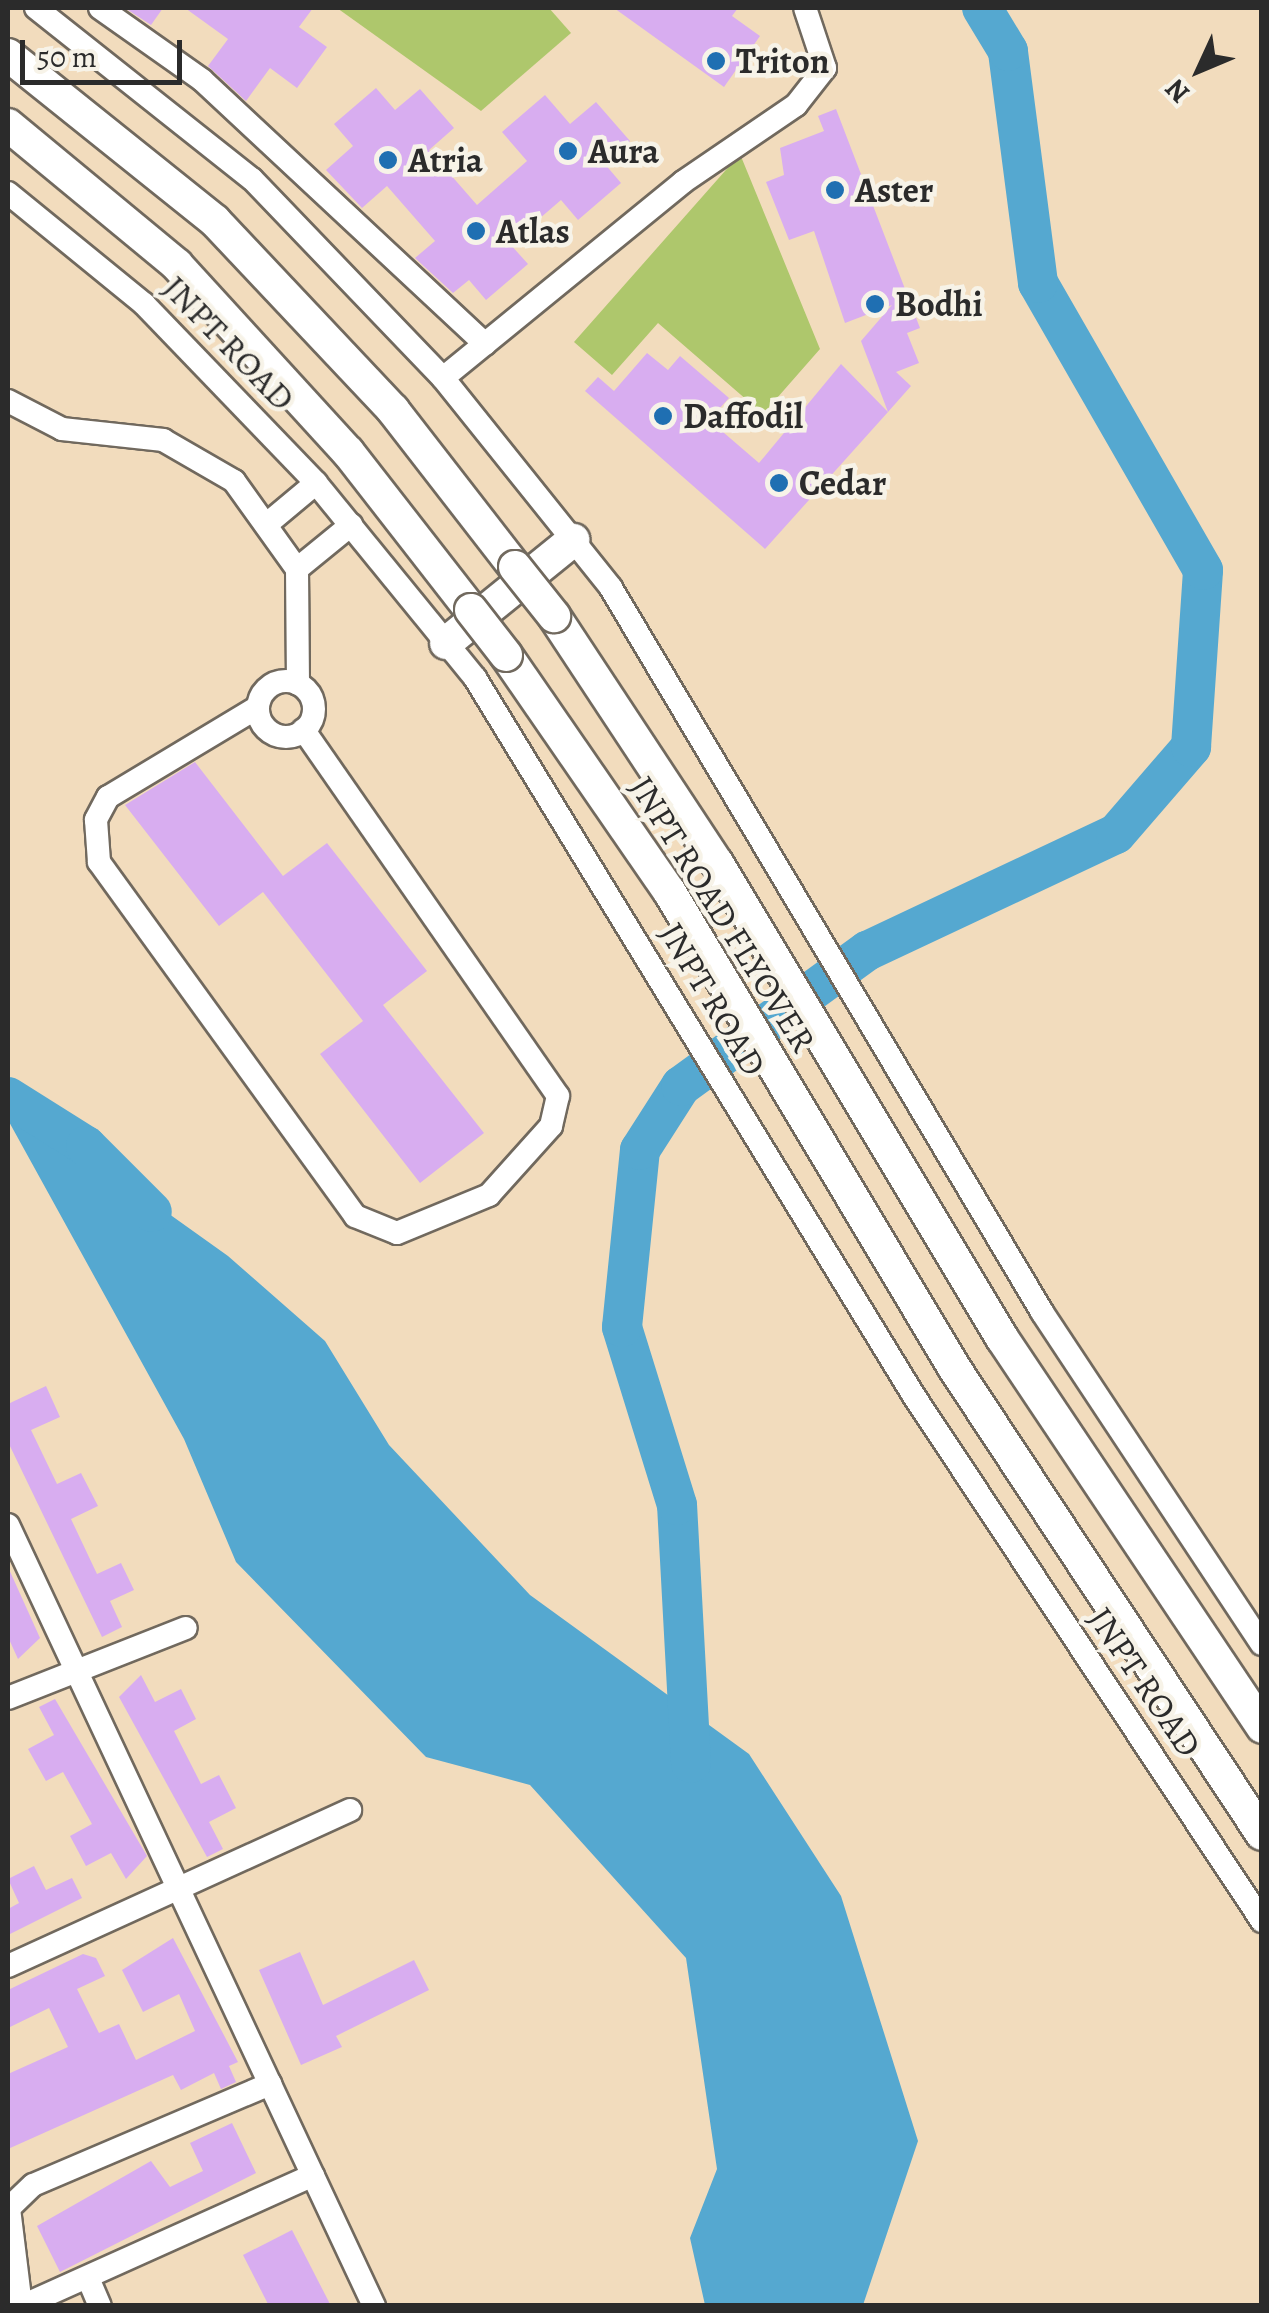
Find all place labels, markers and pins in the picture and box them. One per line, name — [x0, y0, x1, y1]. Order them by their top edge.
place label: Triton — [736, 40, 829, 82]
marker: Triton — [705, 50, 727, 72]
place label: Aura — [588, 130, 659, 172]
place label: Atria — [408, 139, 483, 181]
marker: Aura — [557, 140, 579, 162]
marker: Atria — [377, 149, 399, 171]
place label: Aster — [855, 169, 933, 211]
marker: Aster — [824, 179, 846, 201]
place label: Atlas — [496, 210, 570, 252]
marker: Atlas — [465, 220, 487, 242]
place label: Bodhi — [895, 283, 983, 325]
marker: Bodhi — [864, 293, 886, 315]
place label: Daffodil — [683, 395, 803, 437]
marker: Daffodil — [652, 405, 674, 427]
place label: Cedar — [799, 462, 886, 504]
marker: Cedar — [768, 472, 790, 494]

